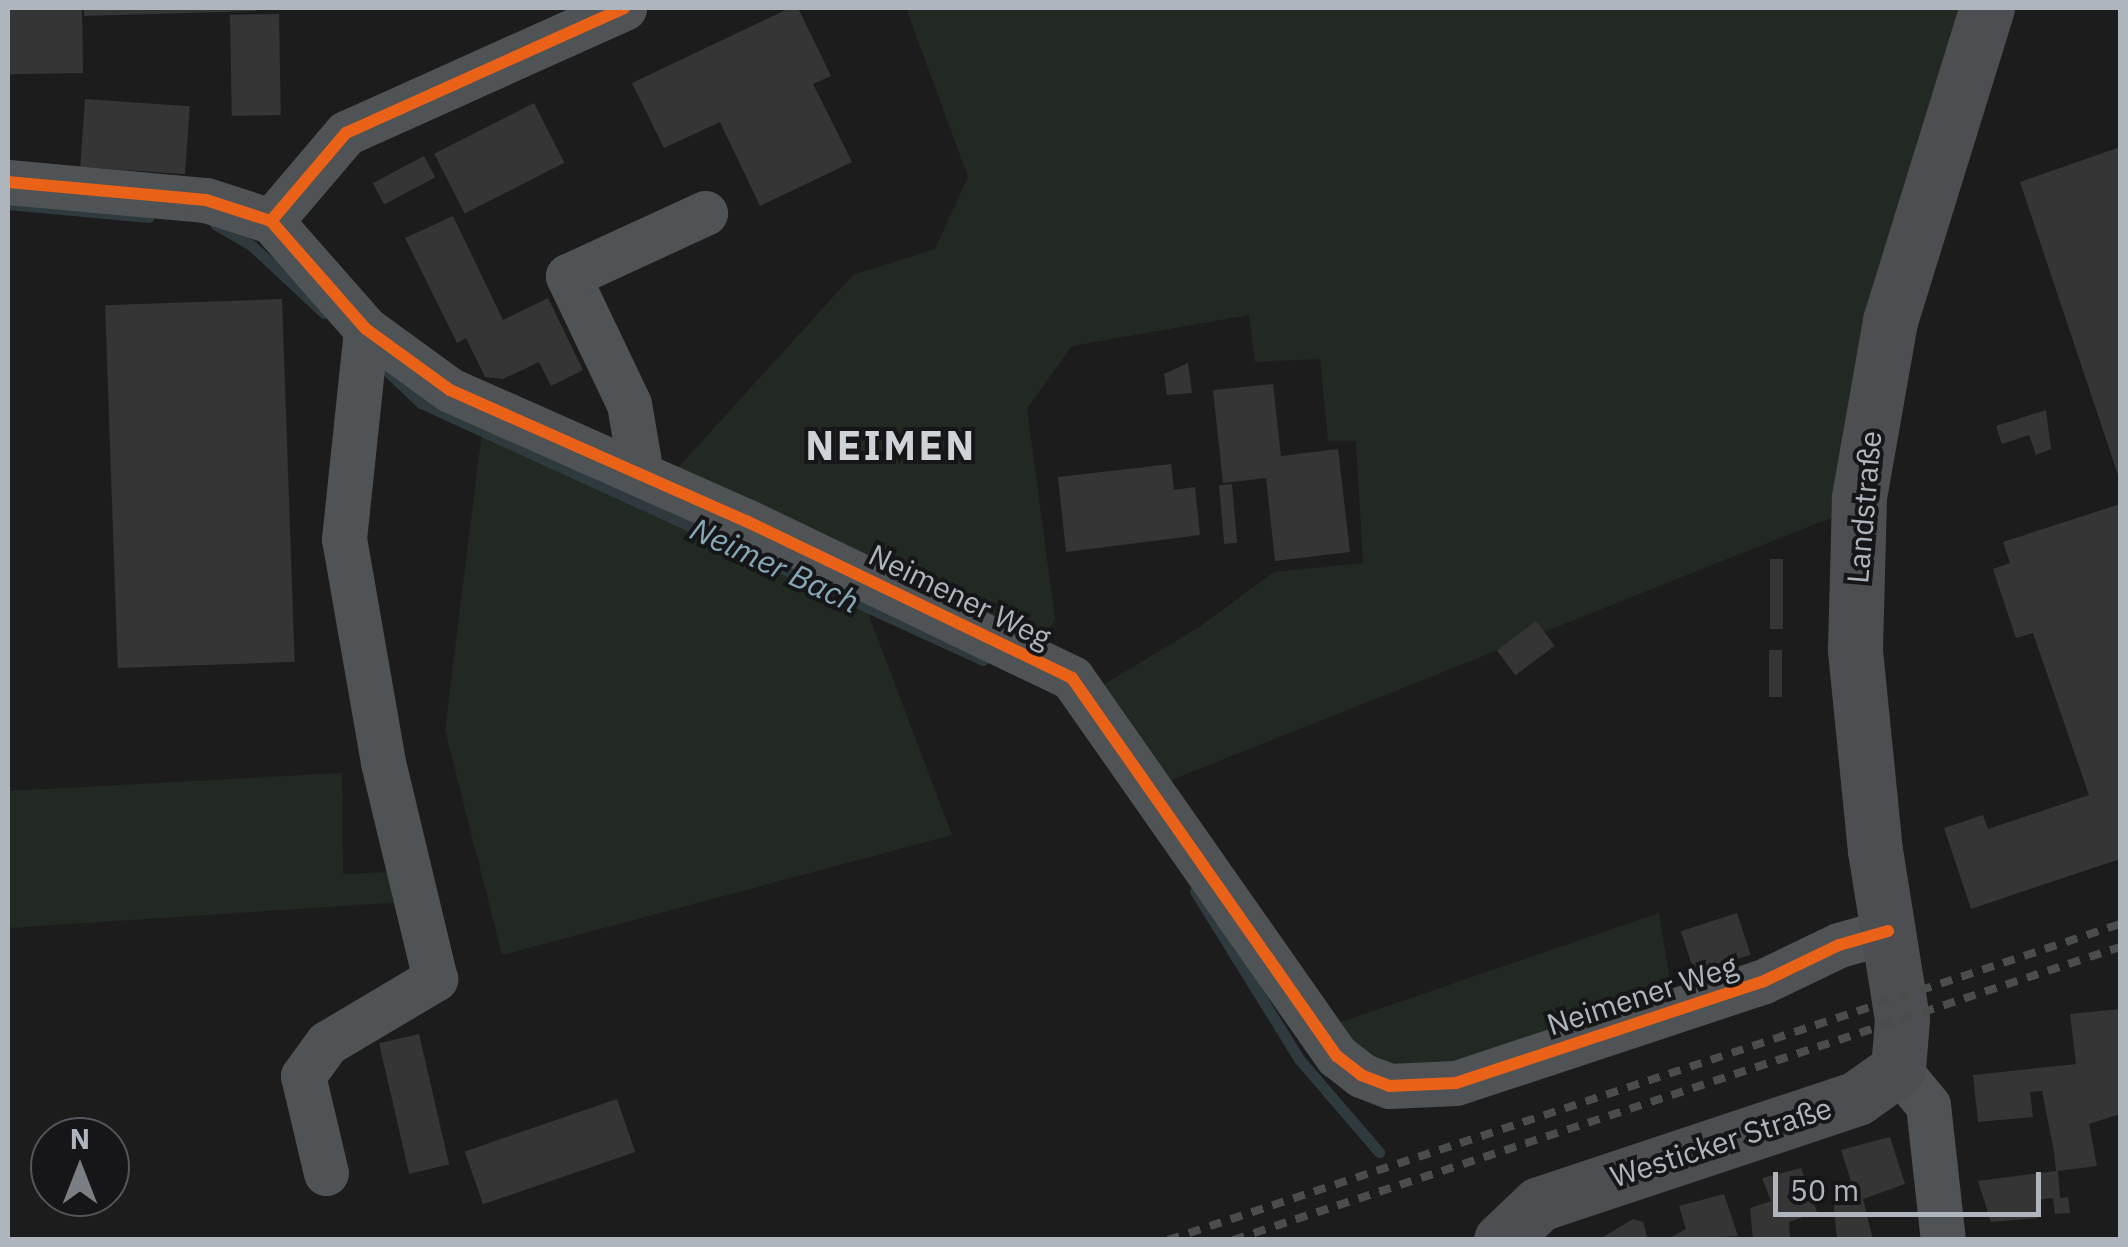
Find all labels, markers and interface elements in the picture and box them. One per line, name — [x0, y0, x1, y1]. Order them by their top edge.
district label: NEIMEN — [805, 421, 977, 469]
street label: Landstraße — [1839, 429, 1889, 585]
water label: Neimer Bach — [685, 509, 865, 621]
street label: Neimener Weg — [863, 536, 1057, 656]
street label: Neimener Weg — [1542, 947, 1742, 1043]
street label: Westicker Straße — [1606, 1089, 1836, 1195]
north arrow — [30, 1117, 130, 1217]
text: N — [70, 1120, 90, 1157]
scale bar — [1778, 1152, 2046, 1214]
text: 50 m — [1790, 1170, 1859, 1209]

